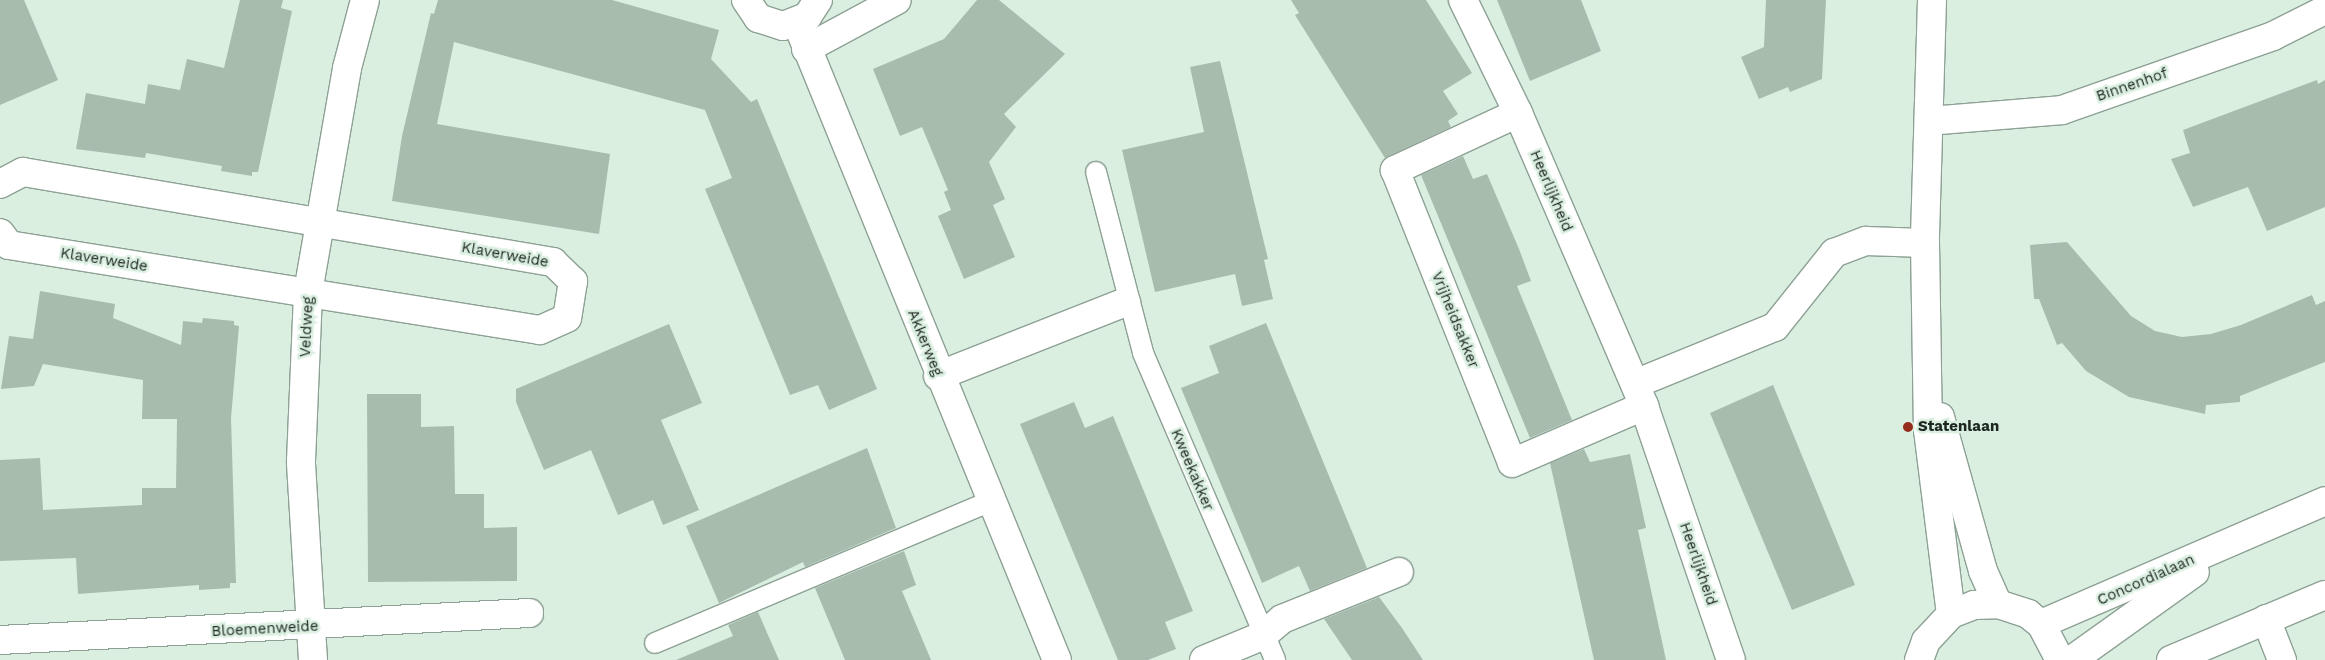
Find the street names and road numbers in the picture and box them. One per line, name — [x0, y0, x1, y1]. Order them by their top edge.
street label: Binnenhof — [2094, 64, 2170, 106]
street label: Heerlijkheid — [1526, 148, 1576, 234]
street label: Klaverweide — [460, 238, 550, 272]
street label: Klaverweide — [59, 244, 149, 276]
street label: Vrijheidsakker — [1427, 269, 1483, 371]
street label: Veldweg — [296, 296, 318, 358]
street label: Akkerweg — [903, 307, 947, 379]
street label: Kweekakker — [1167, 426, 1217, 514]
street label: Heerlijkheid — [1675, 520, 1721, 608]
street label: Concordialaan — [2095, 551, 2197, 609]
street label: Bloemenweide — [211, 617, 319, 641]

